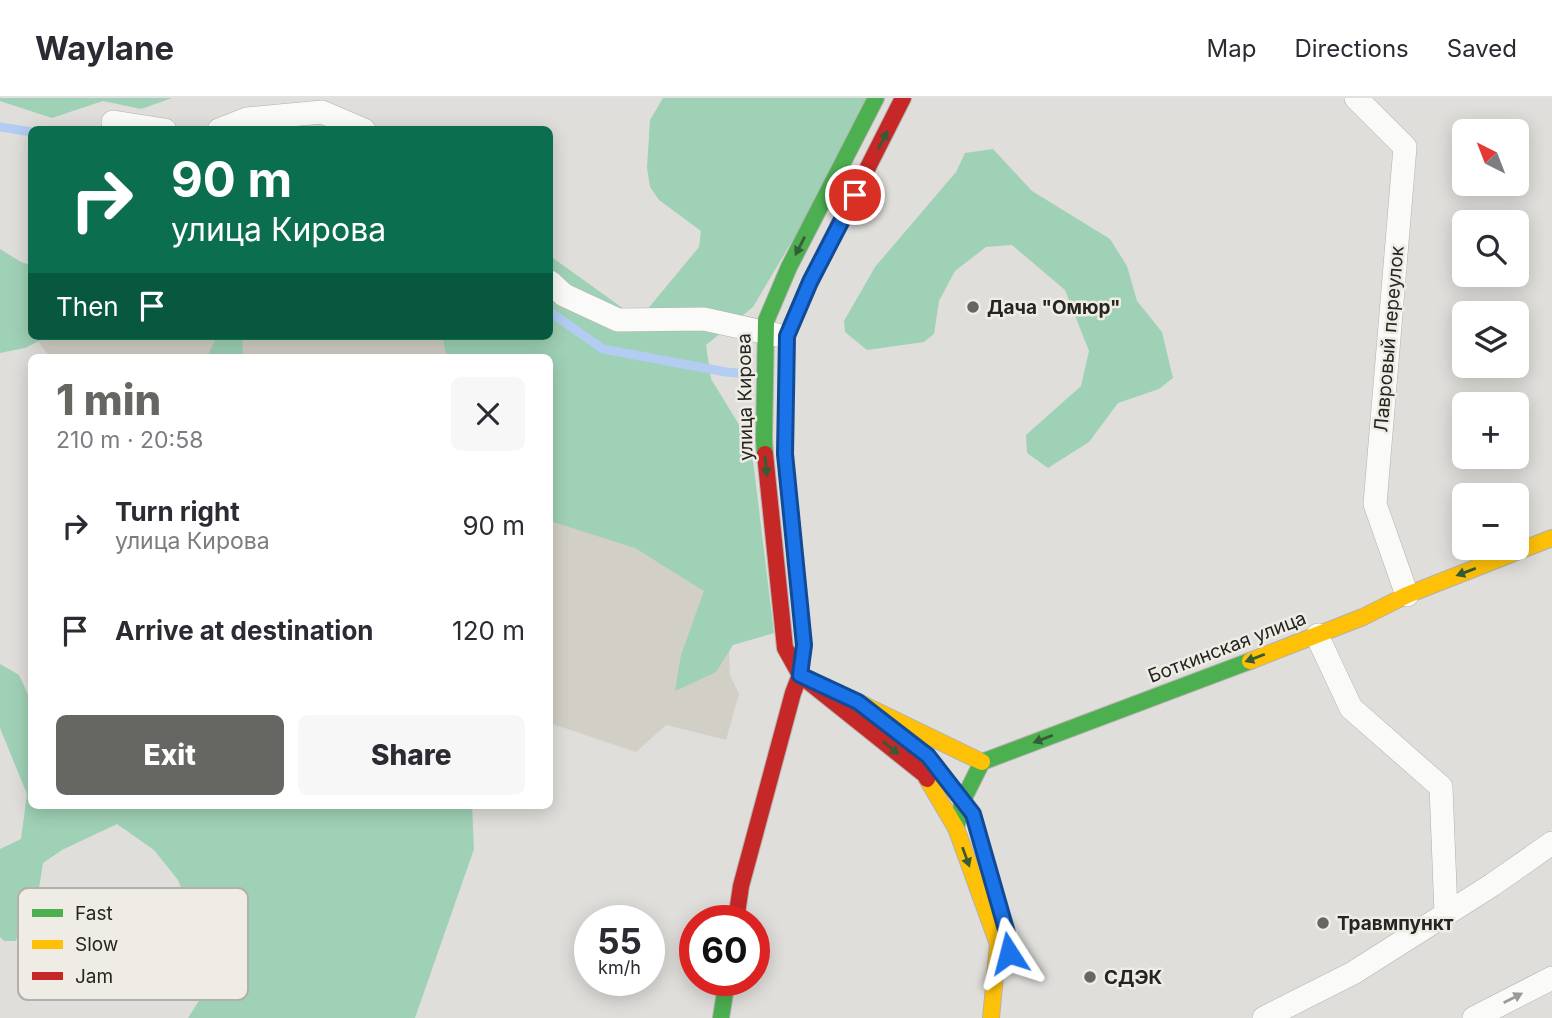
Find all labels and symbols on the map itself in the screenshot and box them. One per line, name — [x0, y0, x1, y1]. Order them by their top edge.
north arrow — [1452, 119, 1530, 196]
one-way arrow — [877, 130, 889, 150]
pin — [825, 165, 885, 225]
one-way arrow — [794, 236, 805, 256]
street label: Лавровый переулок — [1369, 244, 1409, 433]
place label: Дача "Омюр" — [987, 296, 1121, 319]
marker: Дача "Омюр" — [965, 299, 981, 315]
street label: улица Кирова — [732, 333, 758, 461]
one-way arrow — [761, 455, 772, 477]
one-way arrow — [1455, 567, 1476, 578]
street label: Боткинская улица — [1145, 606, 1309, 688]
one-way arrow — [1245, 653, 1266, 664]
one-way arrow — [1032, 734, 1053, 745]
one-way arrow — [883, 740, 900, 755]
one-way arrow — [961, 847, 972, 868]
legend — [18, 888, 248, 1000]
text: Fast — [75, 902, 113, 925]
speed limit sign: 60 — [679, 905, 770, 996]
place label: Травмпункт — [1337, 912, 1454, 935]
marker: Травмпункт — [1315, 915, 1331, 931]
position arrow — [972, 916, 1046, 990]
text: Slow — [75, 933, 118, 956]
text: Jam — [75, 965, 113, 988]
place label: СДЭК — [1104, 966, 1163, 989]
marker: СДЭК — [1082, 969, 1098, 985]
one-way arrow — [1503, 992, 1523, 1004]

